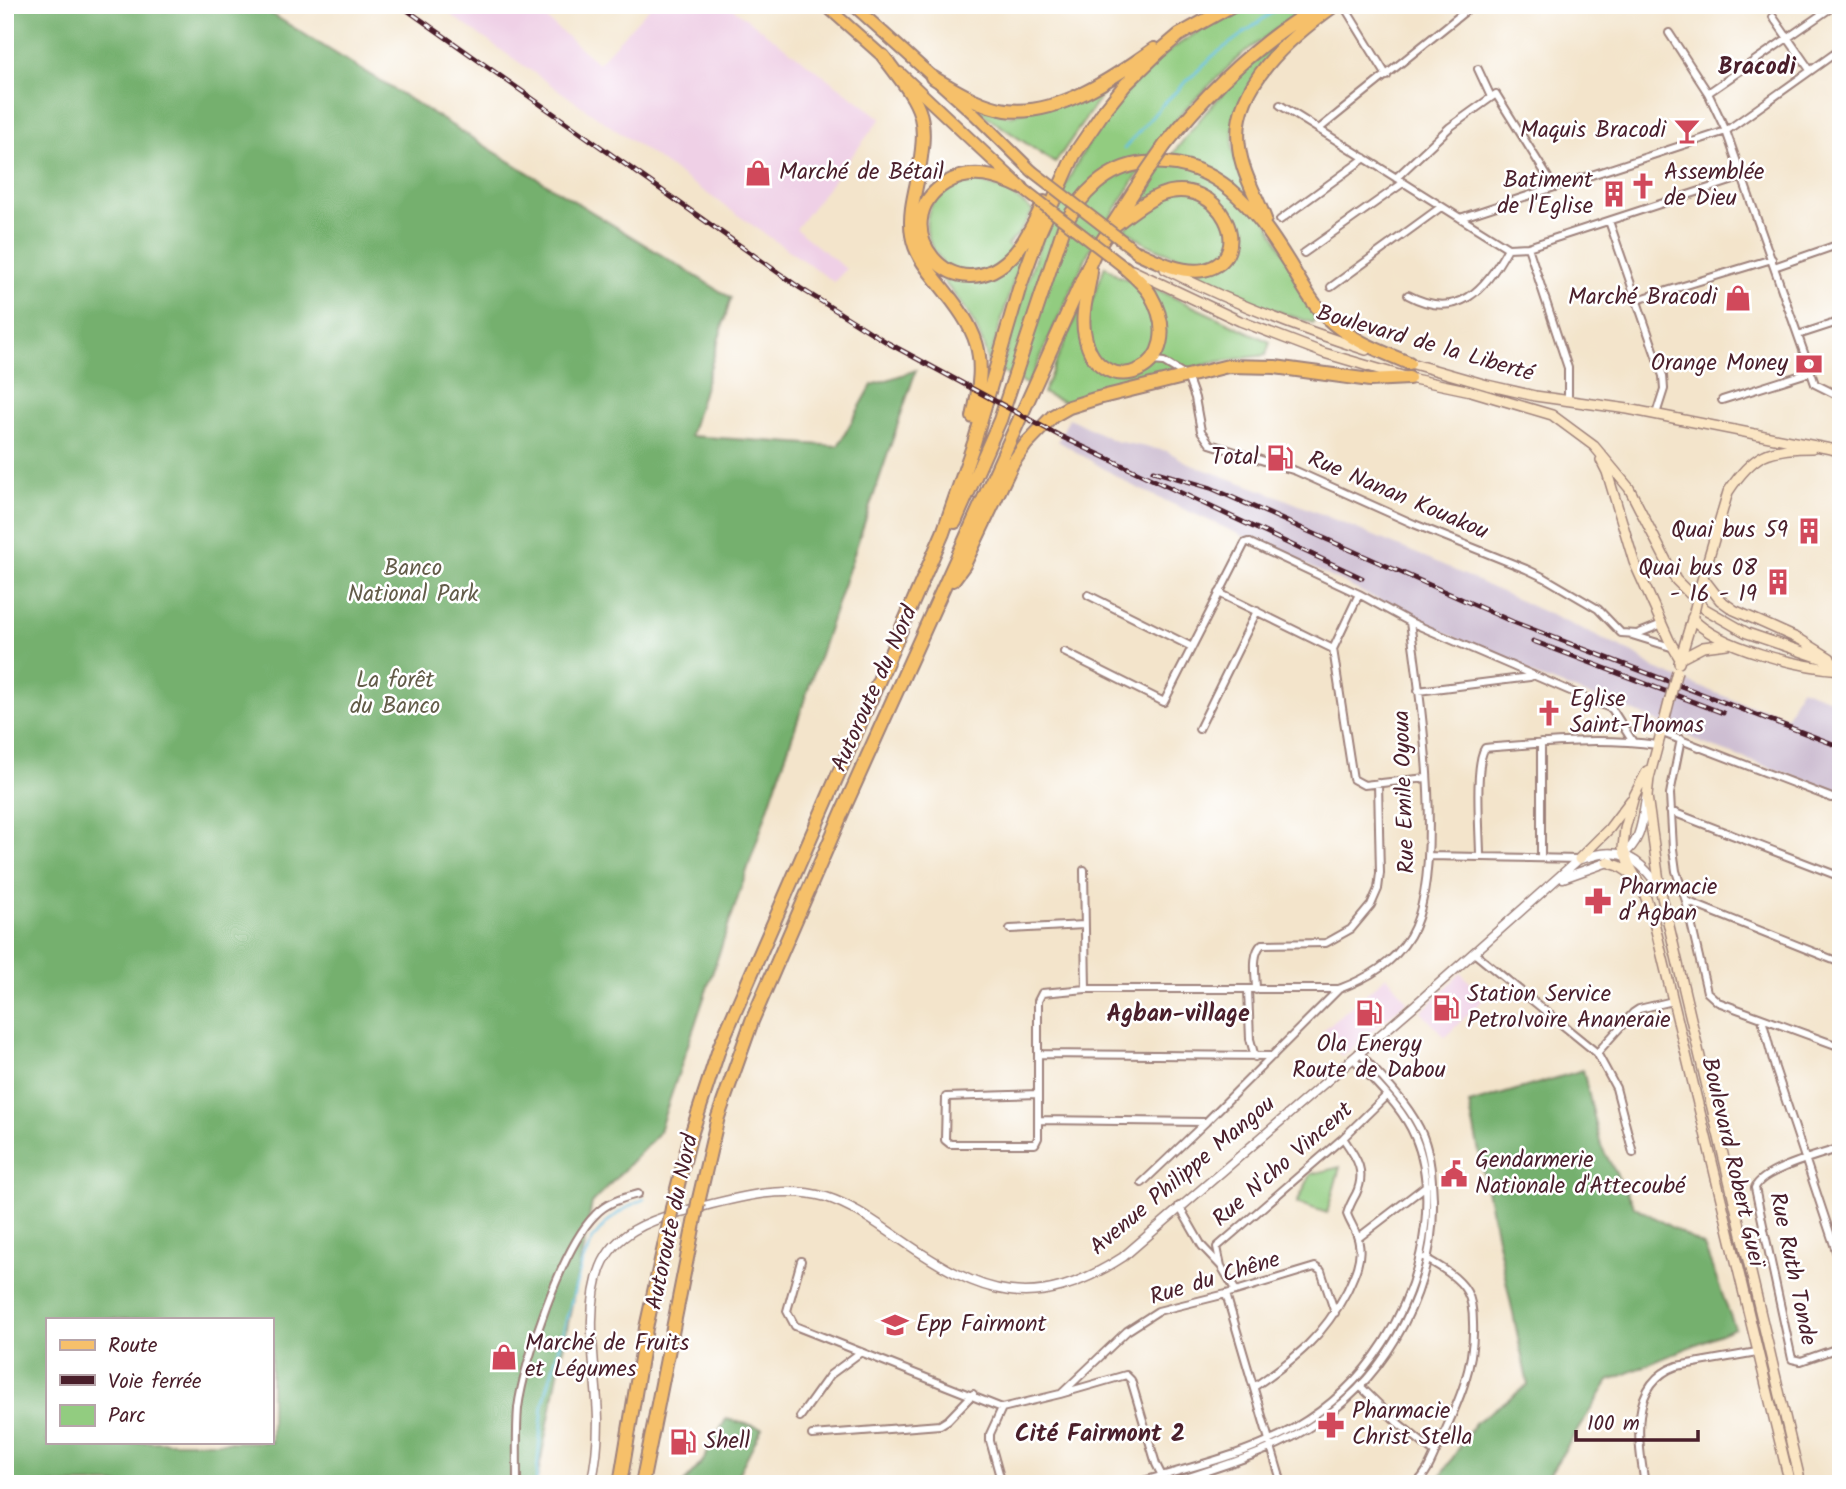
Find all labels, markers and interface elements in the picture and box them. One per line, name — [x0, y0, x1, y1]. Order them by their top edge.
district label: Bracodi — [1718, 48, 1797, 87]
place label: Maquis Bracodi — [1520, 113, 1668, 149]
bar icon: Maquis Bracodi — [1672, 116, 1702, 146]
place label: Marché de Bétail — [779, 155, 944, 191]
place label: Assemblée de Dieu — [1664, 155, 1764, 217]
shop icon: Marché de Bétail — [743, 158, 773, 188]
place label: Batiment de l'Eglise — [1497, 163, 1594, 225]
church icon: Assemblée de Dieu — [1628, 171, 1658, 201]
building icon: Batiment de l'Eglise — [1599, 179, 1629, 209]
place label: Marché Bracodi — [1568, 280, 1719, 316]
shop icon: Marché Bracodi — [1723, 283, 1753, 313]
street label: Boulevard de la Liberté — [1312, 296, 1539, 393]
place label: Orange Money — [1651, 346, 1788, 382]
bank icon: Orange Money — [1794, 349, 1824, 379]
place label: Total — [1211, 440, 1259, 476]
street label: Rue Nanan Kouakou — [1302, 442, 1494, 550]
fuel station icon: Total — [1265, 443, 1295, 473]
place label: Quai bus 59 — [1671, 513, 1788, 549]
building icon: Quai bus 59 — [1794, 516, 1824, 546]
park label: Banco National Park — [348, 551, 479, 613]
place label: Quai bus 08 - 16 - 19 — [1638, 551, 1757, 613]
building icon: Quai bus 08 - 16 - 19 — [1763, 567, 1793, 597]
street label: Autoroute du Nord — [822, 600, 928, 778]
park label: La forêt du Banco — [350, 663, 440, 725]
place label: Eglise Saint-Thomas — [1570, 682, 1704, 744]
church icon: Eglise Saint-Thomas — [1534, 698, 1564, 728]
street label: Rue Emile Oyoua — [1384, 710, 1426, 874]
place label: Pharmacie d’Agban — [1619, 870, 1717, 932]
pharmacy icon: Pharmacie d’Agban — [1583, 886, 1613, 916]
place label: Station Service PetroIvoire Ananeraie — [1467, 977, 1671, 1039]
fuel station icon: Station Service PetroIvoire Ananeraie — [1431, 993, 1461, 1023]
district label: Agban-village — [1106, 995, 1250, 1034]
fuel station icon: Ola Energy Route de Dabou — [1354, 998, 1384, 1028]
place label: Ola Energy Route de Dabou — [1292, 1027, 1446, 1089]
street label: Boulevard Robert Gueï — [1690, 1054, 1774, 1273]
street label: Avenue Philippe Mangou — [1082, 1087, 1284, 1265]
street label: Rue N'cho Vincent — [1204, 1093, 1362, 1237]
street label: Autoroute du Nord — [637, 1130, 709, 1313]
place label: Gendarmerie Nationale d'Attecoubé — [1475, 1143, 1686, 1205]
public building icon: Gendarmerie Nationale d'Attecoubé — [1439, 1159, 1469, 1189]
street label: Rue Ruth Tonde — [1758, 1189, 1826, 1349]
street label: Rue du Chêne — [1145, 1242, 1285, 1316]
place label: Epp Fairmont — [916, 1307, 1048, 1343]
school or university icon: Epp Fairmont — [880, 1310, 910, 1340]
legend — [46, 1318, 273, 1444]
place label: Marché de Fruits et Légumes — [525, 1326, 690, 1388]
text: Route — [108, 1330, 158, 1363]
shop icon: Marché de Fruits et Légumes — [489, 1342, 519, 1372]
text: Voie ferrée — [108, 1366, 202, 1399]
place label: Pharmacie Christ Stella — [1352, 1394, 1473, 1456]
scale bar — [1576, 1398, 1699, 1442]
text: Parc — [108, 1400, 146, 1433]
text: 100 m — [1587, 1408, 1640, 1441]
pharmacy icon: Pharmacie Christ Stella — [1316, 1410, 1346, 1440]
district label: Cité Fairmont 2 — [1015, 1415, 1185, 1454]
place label: Shell — [704, 1424, 751, 1460]
fuel station icon: Shell — [668, 1427, 698, 1457]

